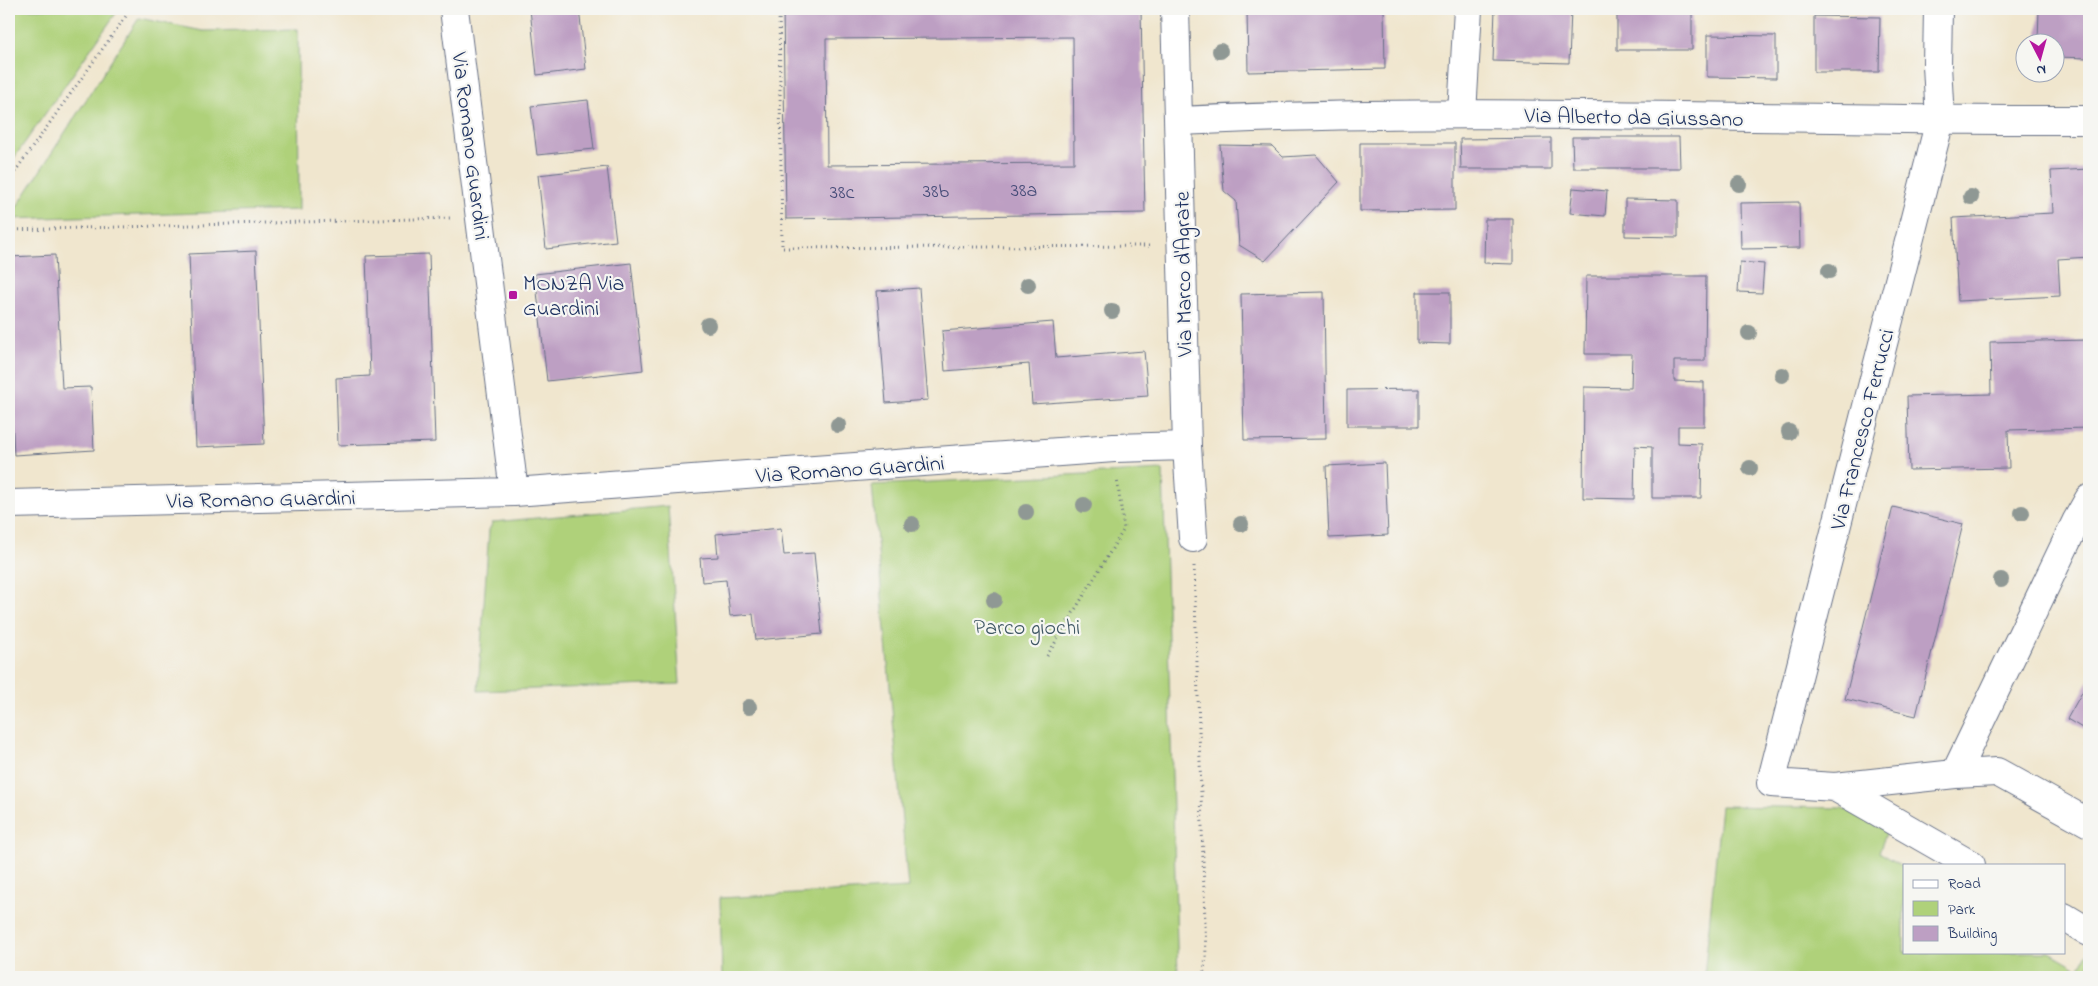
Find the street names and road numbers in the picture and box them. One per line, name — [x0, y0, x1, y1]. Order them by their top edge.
street label: Via Romano Guardini — [441, 49, 496, 242]
street label: Via Alberto da Giussano — [1523, 101, 1744, 137]
street label: Via Marco d'Agrate — [1168, 191, 1203, 358]
street label: Via Francesco Ferrucci — [1823, 326, 1904, 535]
street label: Via Romano Guardini — [754, 448, 946, 494]
street label: Via Romano Guardini — [165, 483, 356, 519]

